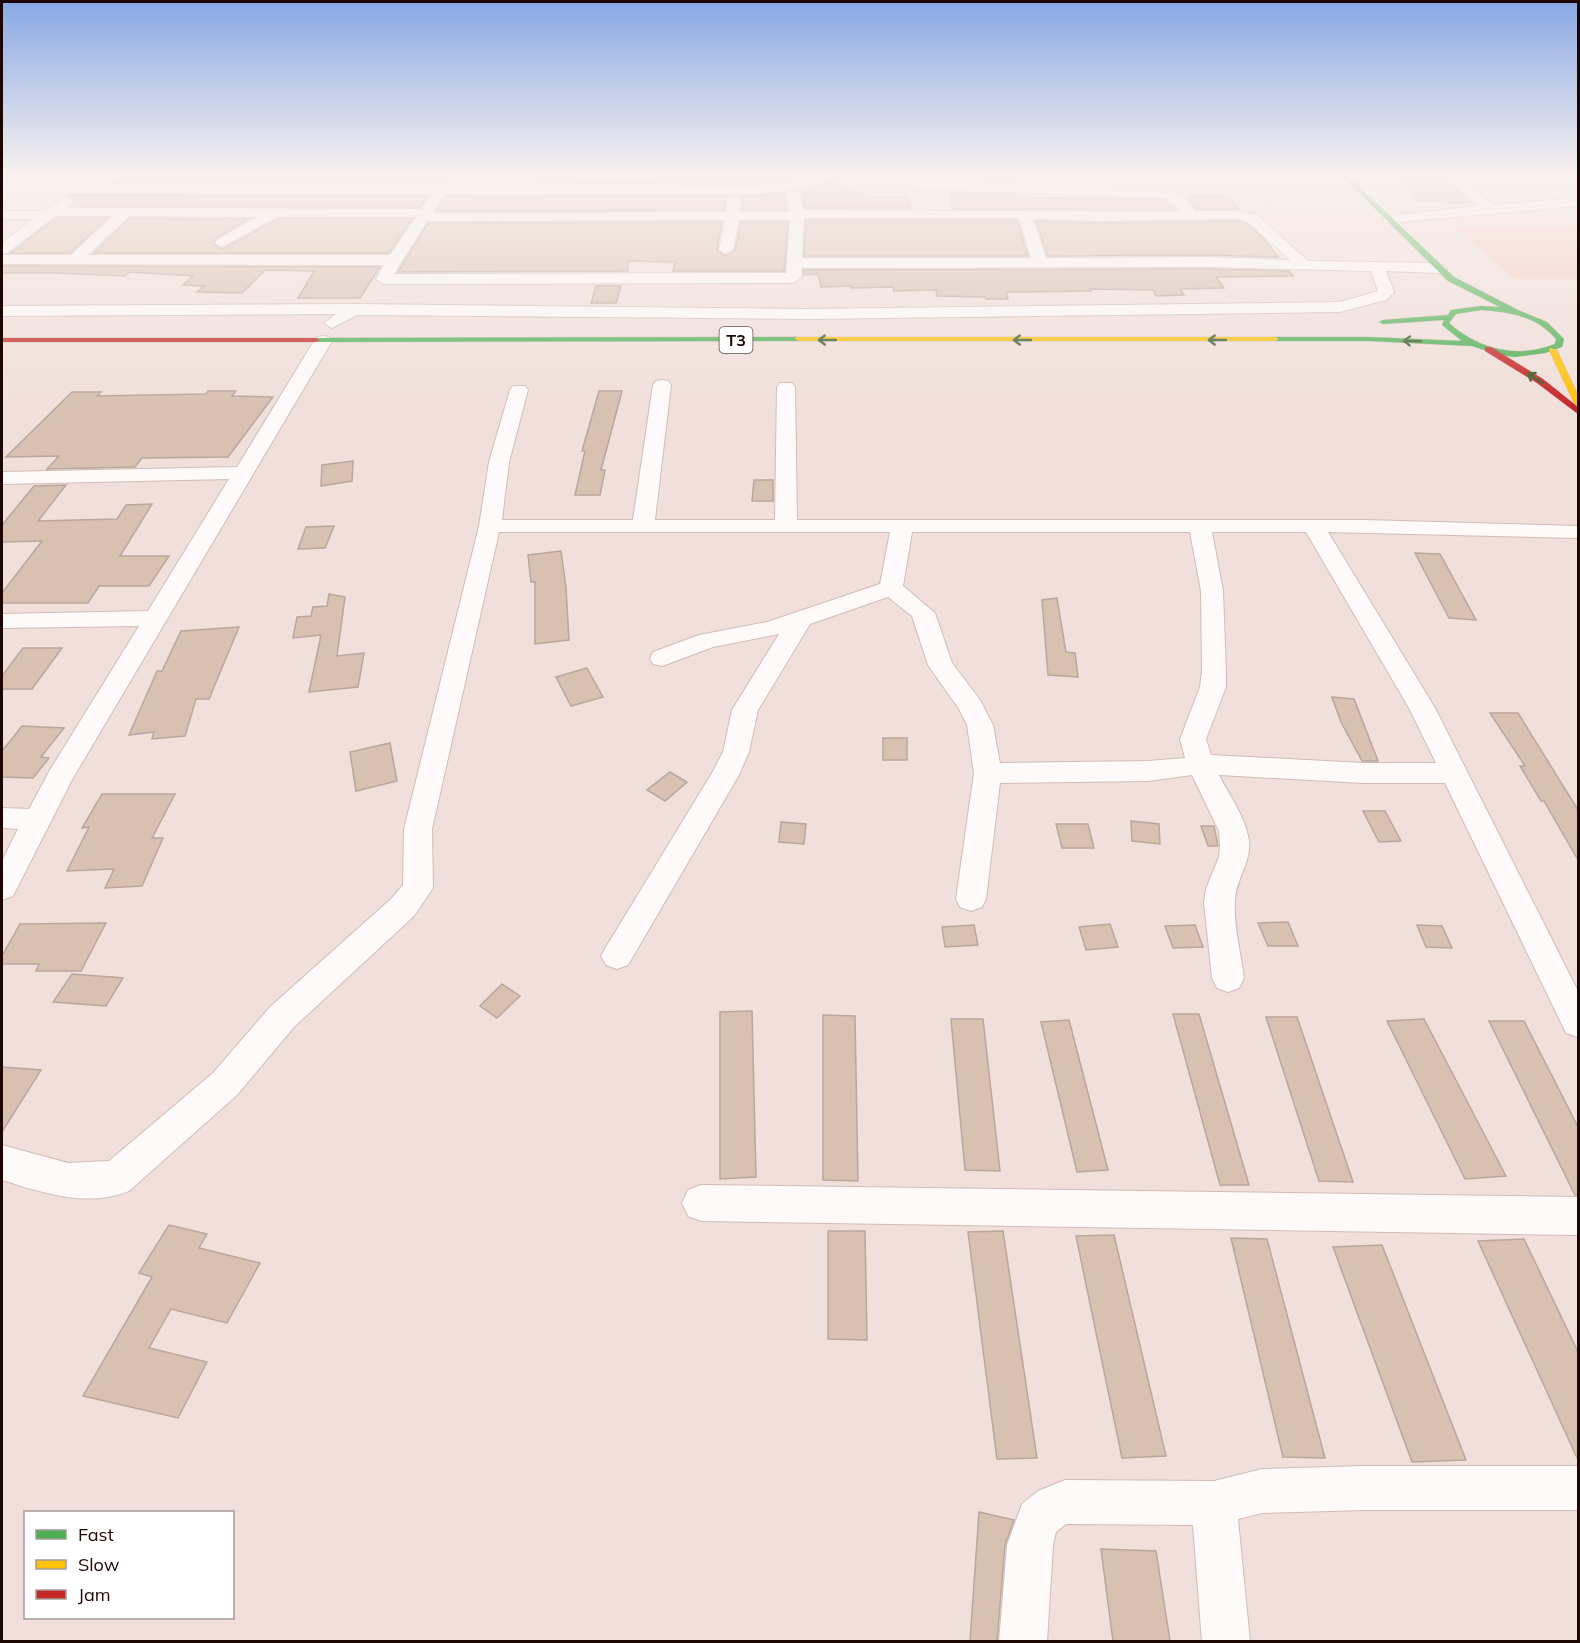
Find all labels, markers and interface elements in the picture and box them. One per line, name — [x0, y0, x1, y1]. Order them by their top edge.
road number: T3 — [720, 327, 752, 353]
one-way arrow — [818, 334, 838, 346]
one-way arrow — [1013, 334, 1033, 346]
one-way arrow — [1208, 334, 1228, 346]
one-way arrow — [1403, 335, 1423, 347]
one-way arrow — [1527, 372, 1544, 384]
legend — [24, 1511, 234, 1619]
text: Fast — [78, 1523, 114, 1546]
text: Slow — [78, 1553, 120, 1576]
text: Jam — [78, 1583, 111, 1606]

